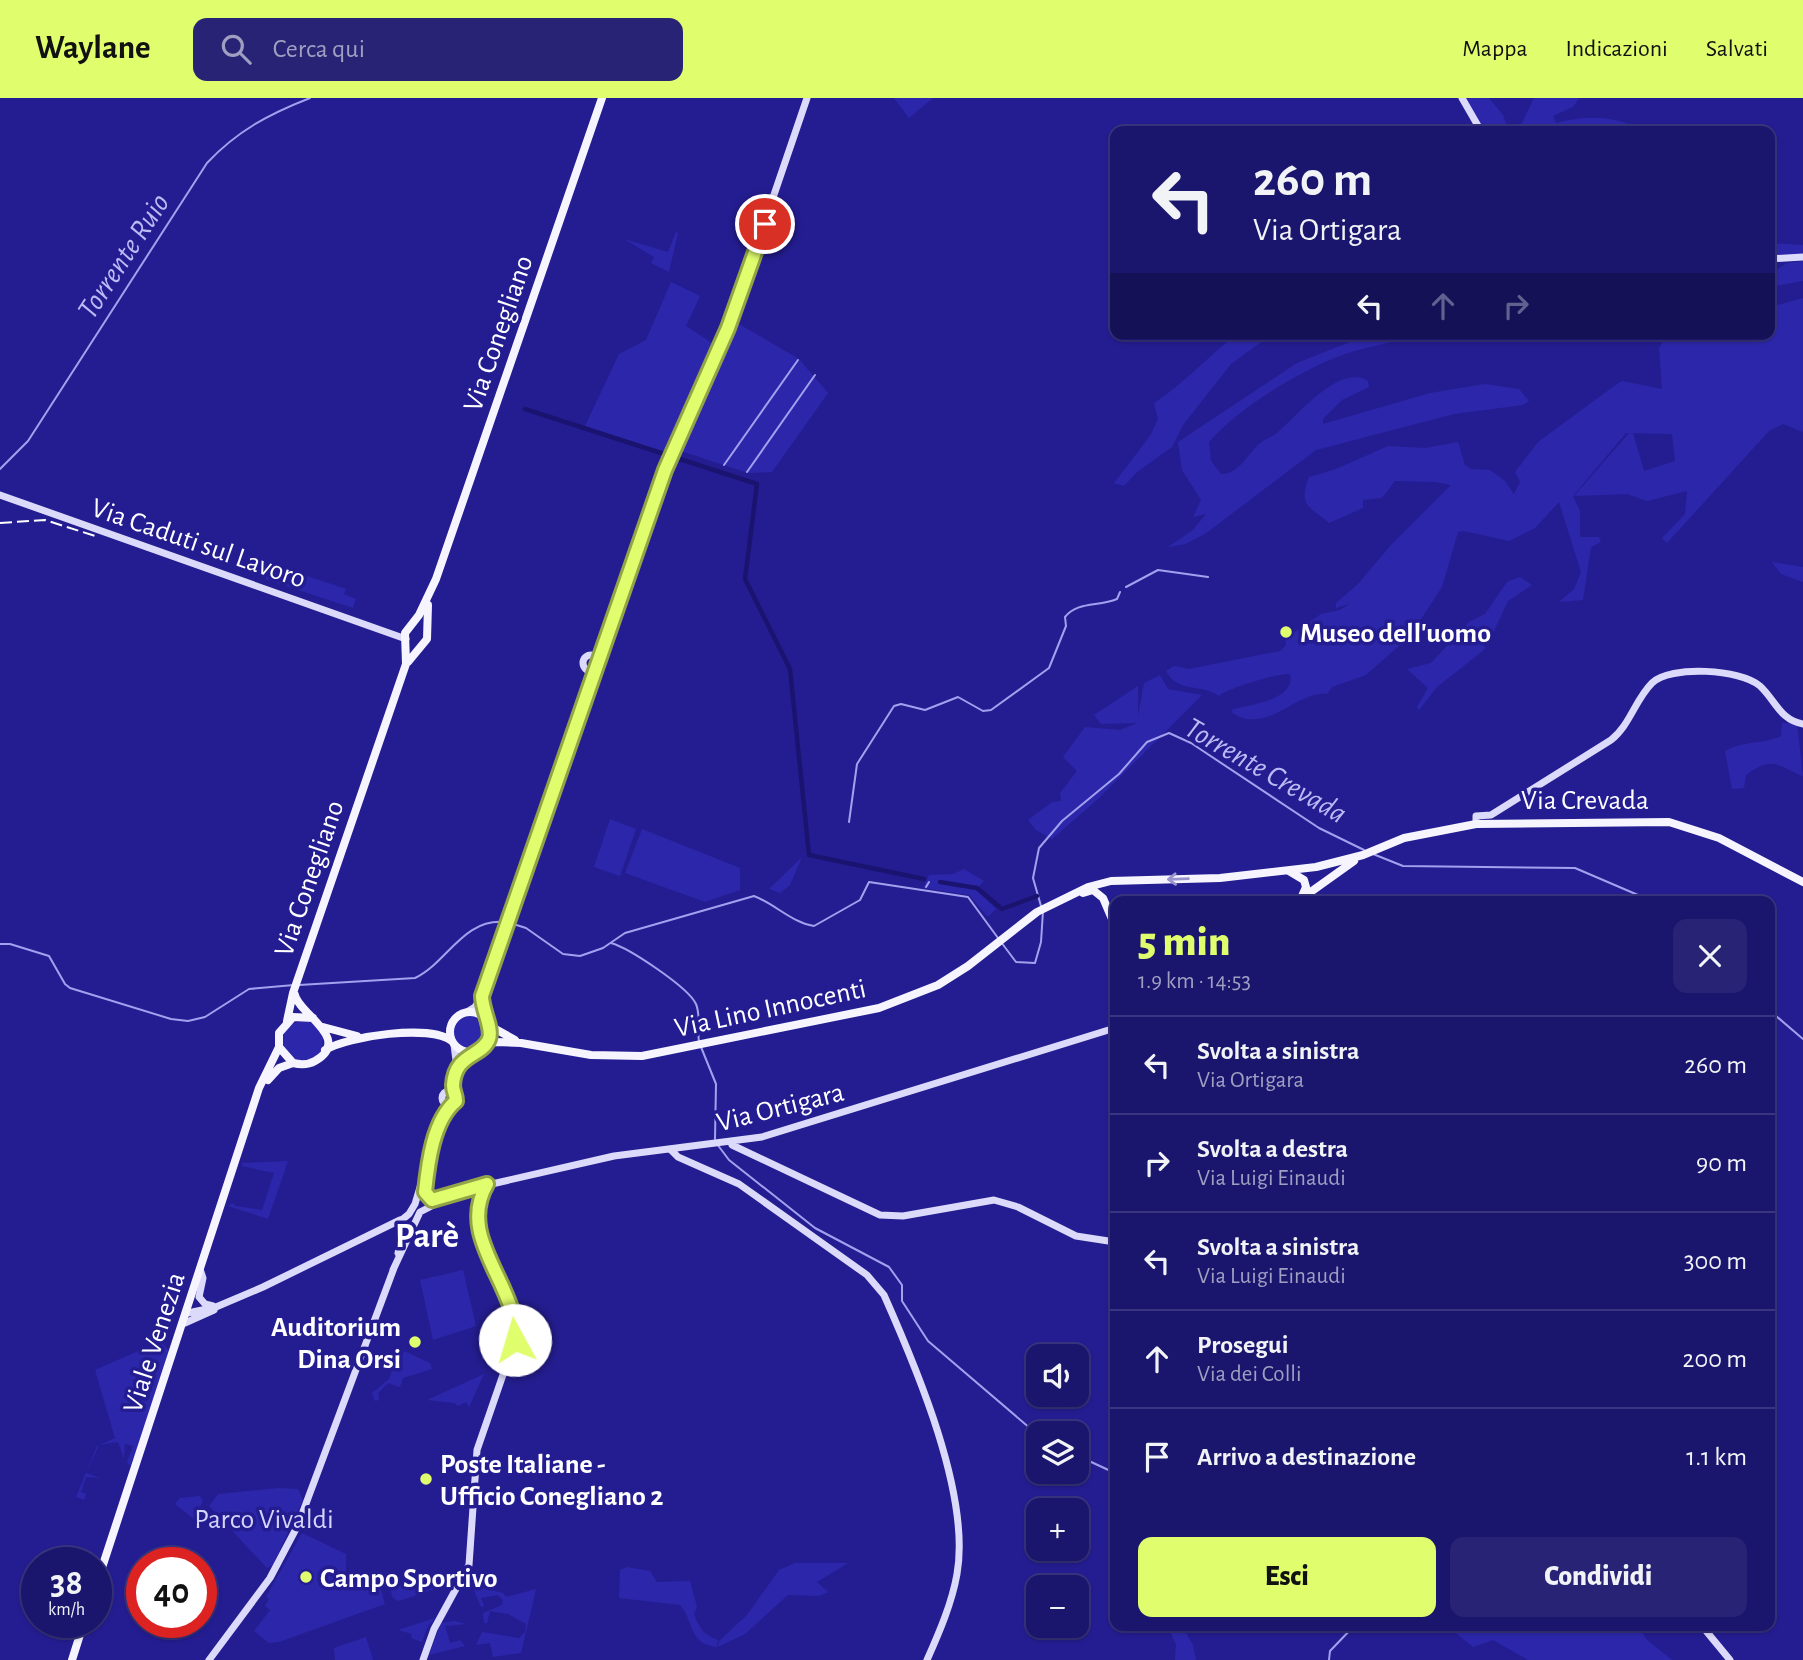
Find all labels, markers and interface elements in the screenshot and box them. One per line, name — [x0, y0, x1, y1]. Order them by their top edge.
search box — [193, 18, 683, 81]
icon: search — [217, 30, 255, 68]
text: Waylane — [35, 32, 151, 65]
text: Cerca qui — [273, 36, 365, 62]
text: Mappa — [1462, 37, 1527, 61]
text: Indicazioni — [1565, 37, 1668, 61]
text: Salvati — [1706, 37, 1768, 61]
icon: left — [1138, 154, 1229, 245]
text: 260 m — [1253, 156, 1372, 205]
water label: Torrente Ruio — [72, 189, 175, 325]
pin — [735, 194, 795, 254]
icon: arrive — [746, 205, 784, 243]
text: Via Ortigara — [1253, 214, 1402, 246]
street label: Via Conegliano — [459, 252, 539, 415]
icon: left — [1351, 287, 1389, 325]
icon: ahead — [1424, 287, 1462, 325]
icon: right — [1497, 287, 1535, 325]
street label: Via Caduti sul Lavoro — [88, 494, 309, 594]
place label: Museo dell'uomo — [1300, 620, 1491, 648]
marker: Museo dell'uomo — [1278, 624, 1294, 640]
water label: Torrente Crevada — [1179, 713, 1352, 829]
street label: Via Crevada — [1521, 787, 1649, 815]
street label: Via Conegliano — [270, 797, 350, 960]
one-way arrow — [1167, 873, 1190, 886]
button: close — [1673, 919, 1747, 993]
text: 5 min — [1138, 921, 1230, 963]
text: 1.9 km · 14:53 — [1138, 970, 1251, 993]
street label: Via Lino Innocenti — [672, 975, 869, 1043]
text: Svolta a sinistra — [1197, 1038, 1359, 1064]
icon: left — [1138, 1046, 1176, 1084]
text: 260 m — [1684, 1052, 1747, 1078]
text: Via Ortigara — [1197, 1069, 1304, 1092]
street label: Via Ortigara — [714, 1079, 847, 1137]
text: Svolta a destra — [1197, 1136, 1348, 1162]
icon: right — [1138, 1144, 1176, 1182]
text: 90 m — [1696, 1150, 1747, 1176]
text: Via Luigi Einaudi — [1197, 1167, 1346, 1190]
district label: Parè — [395, 1219, 459, 1254]
text: Svolta a sinistra — [1197, 1234, 1359, 1260]
icon: left — [1138, 1242, 1176, 1280]
text: 300 m — [1684, 1248, 1747, 1274]
text: Via Luigi Einaudi — [1197, 1265, 1346, 1288]
street label: Viale Venezia — [119, 1269, 191, 1416]
position arrow — [478, 1303, 552, 1377]
place label: Auditorium Dina Orsi — [271, 1314, 401, 1374]
text: Prosegui — [1197, 1332, 1288, 1358]
marker: Auditorium Dina Orsi — [407, 1334, 423, 1350]
icon: ahead — [1138, 1340, 1176, 1378]
map controls — [1026, 1344, 1089, 1638]
button: sound — [1026, 1344, 1089, 1407]
text: 200 m — [1683, 1346, 1747, 1372]
text: Via dei Colli — [1197, 1363, 1302, 1386]
button: layers — [1026, 1421, 1089, 1484]
icon: arrive — [1138, 1438, 1176, 1476]
text: Arrivo a destinazione — [1197, 1444, 1416, 1470]
text: 1.1 km — [1686, 1444, 1747, 1470]
place label: Poste Italiane - Ufficio Conegliano 2 — [440, 1451, 663, 1511]
marker: Poste Italiane - Ufficio Conegliano 2 — [418, 1471, 434, 1487]
button: + — [1026, 1498, 1089, 1561]
park label: Parco Vivaldi — [194, 1506, 334, 1534]
button: Esci — [1138, 1537, 1436, 1617]
button: Condividi — [1450, 1537, 1747, 1617]
speed limit sign: 40 — [126, 1547, 217, 1638]
place label: Campo Sportivo — [320, 1565, 498, 1593]
text: 38 — [50, 1566, 83, 1601]
marker: Campo Sportivo — [298, 1569, 314, 1585]
button: − — [1026, 1575, 1089, 1638]
text: km/h — [48, 1601, 85, 1619]

